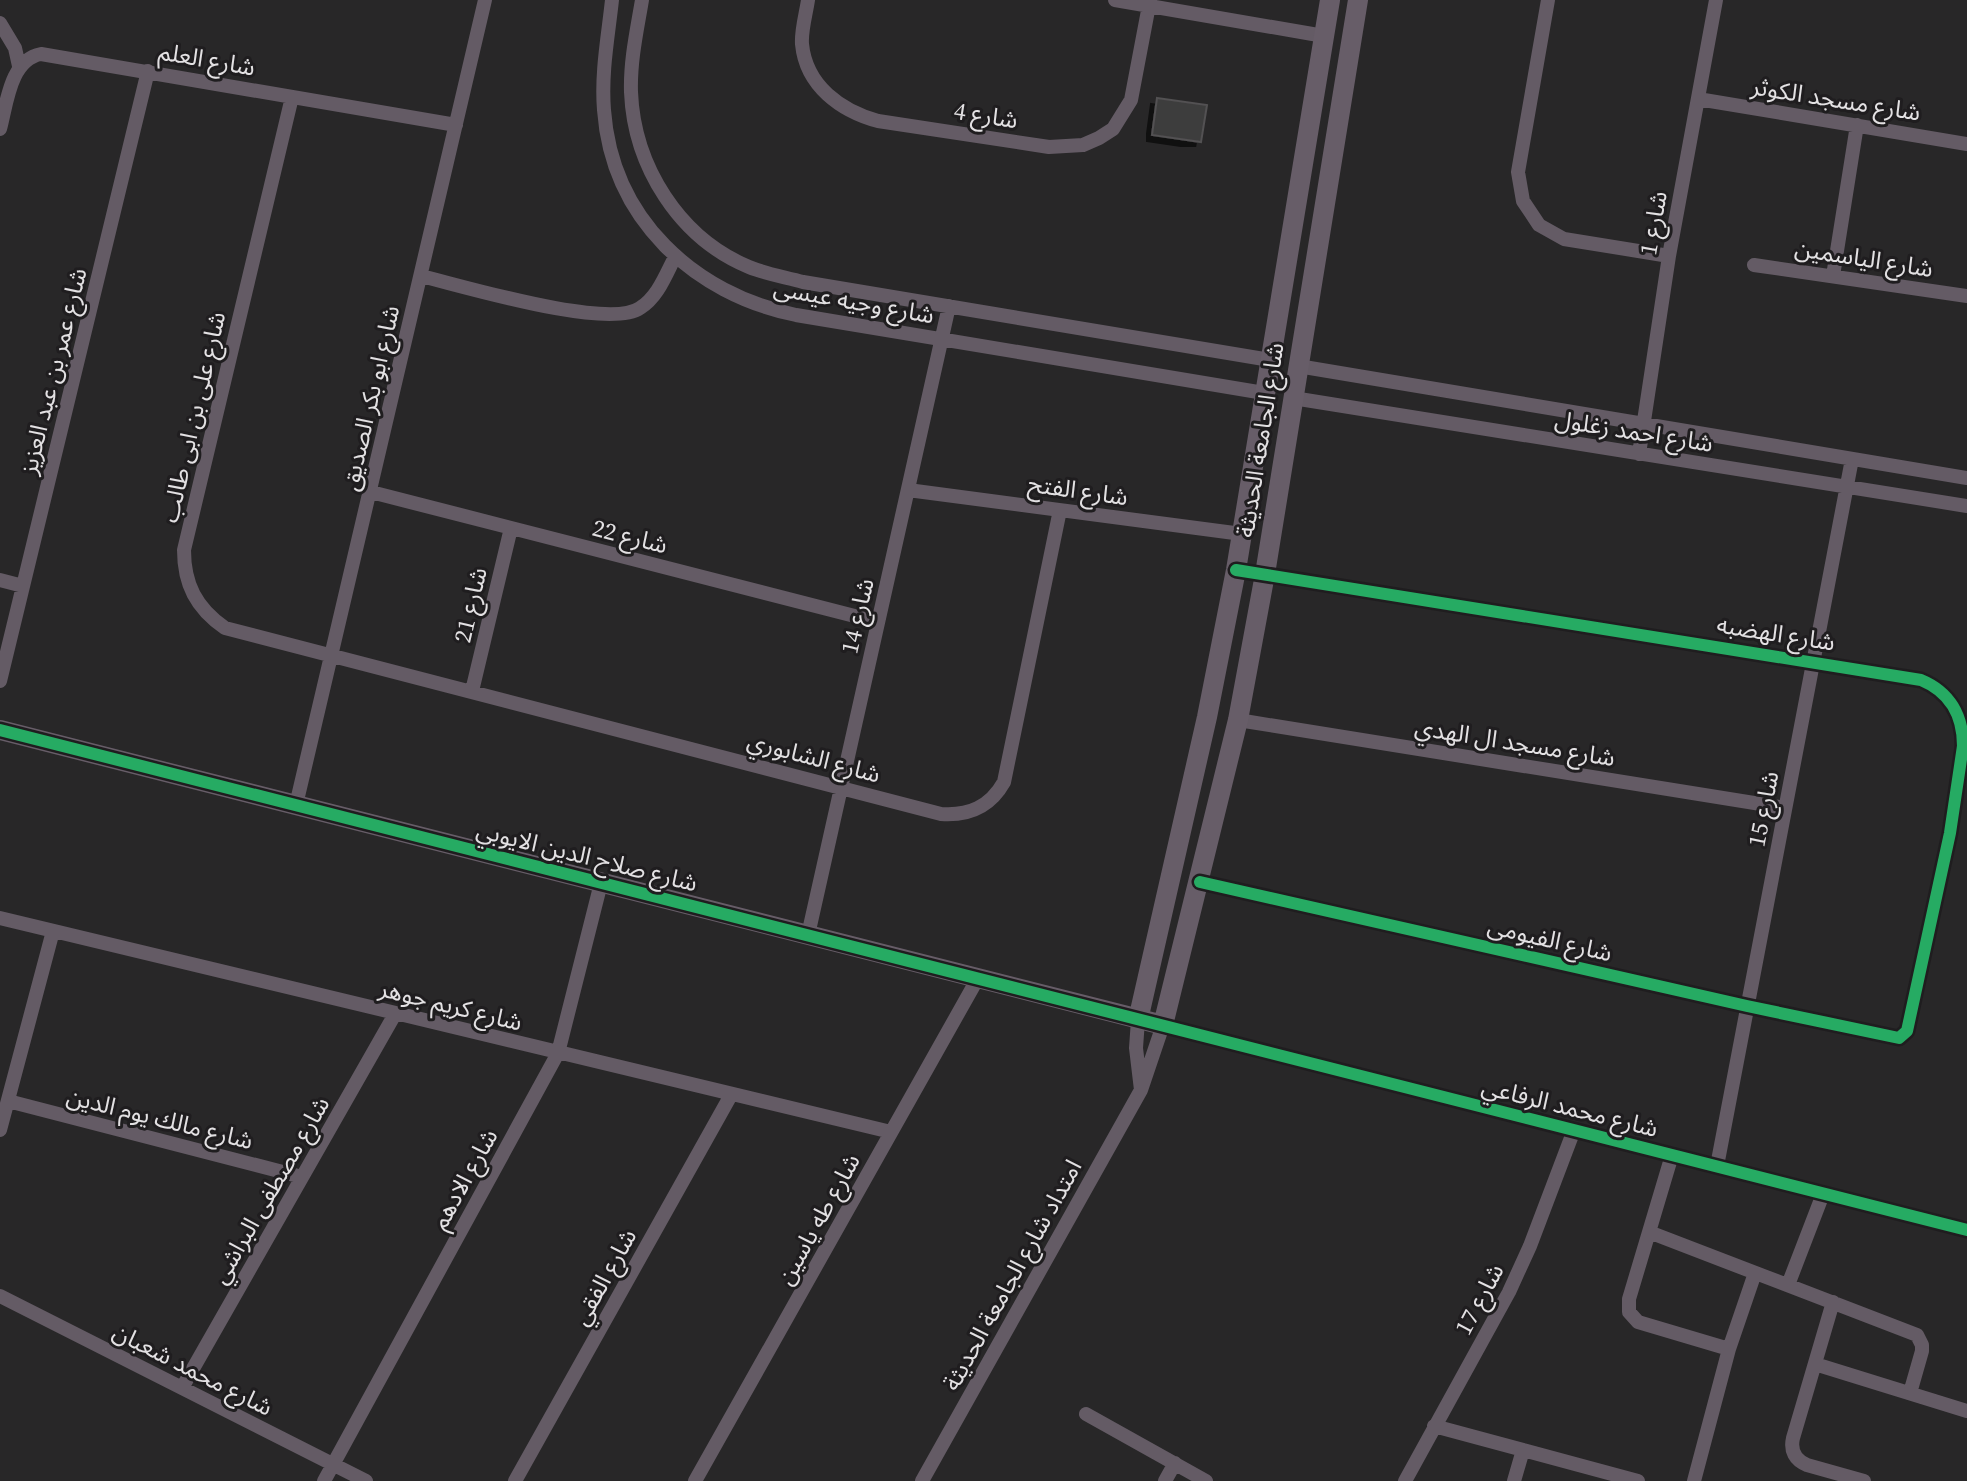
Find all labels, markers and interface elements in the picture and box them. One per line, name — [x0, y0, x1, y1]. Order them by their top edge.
street label: شارع العلم — [156, 34, 258, 85]
street label: شارع مسجد الكوثر — [1748, 69, 1923, 130]
street label: شارع 4 — [951, 94, 1020, 137]
street label: شارع 1 — [1631, 188, 1676, 258]
street label: شارع الياسمين — [1792, 231, 1935, 286]
street label: شارع عمر بن عبد العزيز — [11, 264, 96, 479]
street label: شارع وجيه عيسى — [771, 271, 937, 332]
street label: شارع ابو بكر الصديق — [333, 302, 408, 494]
street label: شارع على بن ابى طالب — [153, 308, 234, 526]
street label: شارع الجامعة الحديثة — [1228, 340, 1293, 540]
street label: شارع احمد زغلول — [1552, 402, 1716, 461]
street label: شارع الفتح — [1026, 467, 1130, 514]
street label: شارع 22 — [589, 511, 671, 562]
street label: شارع 21 — [445, 564, 496, 646]
street label: شارع 14 — [832, 575, 883, 657]
street label: شارع الهضبه — [1714, 607, 1837, 660]
street label: شارع مسجد ال الهدي — [1412, 710, 1617, 777]
street label: شارع الشابوري — [743, 723, 884, 793]
street label: شارع 15 — [1740, 768, 1787, 850]
street label: شارع صلاح الدين الايوبي — [472, 813, 701, 902]
street label: شارع الفيومى — [1484, 909, 1615, 970]
street label: شارع كريم جوهر — [375, 971, 526, 1040]
street label: شارع محمد الرفاعي — [1478, 1069, 1662, 1147]
street label: شارع مالك يوم الدين — [63, 1079, 257, 1159]
street label: شارع مصطفى البراشي — [203, 1090, 339, 1291]
street label: شارع الادهم — [423, 1123, 506, 1236]
street label: شارع طه ياسين — [768, 1147, 869, 1291]
street label: امتداد شارع الجامعة الحديثة — [935, 1153, 1090, 1397]
street label: شارع الفقي — [564, 1223, 646, 1332]
street label: شارع 17 — [1447, 1258, 1512, 1341]
street label: شارع محمد شعبان — [107, 1314, 279, 1424]

